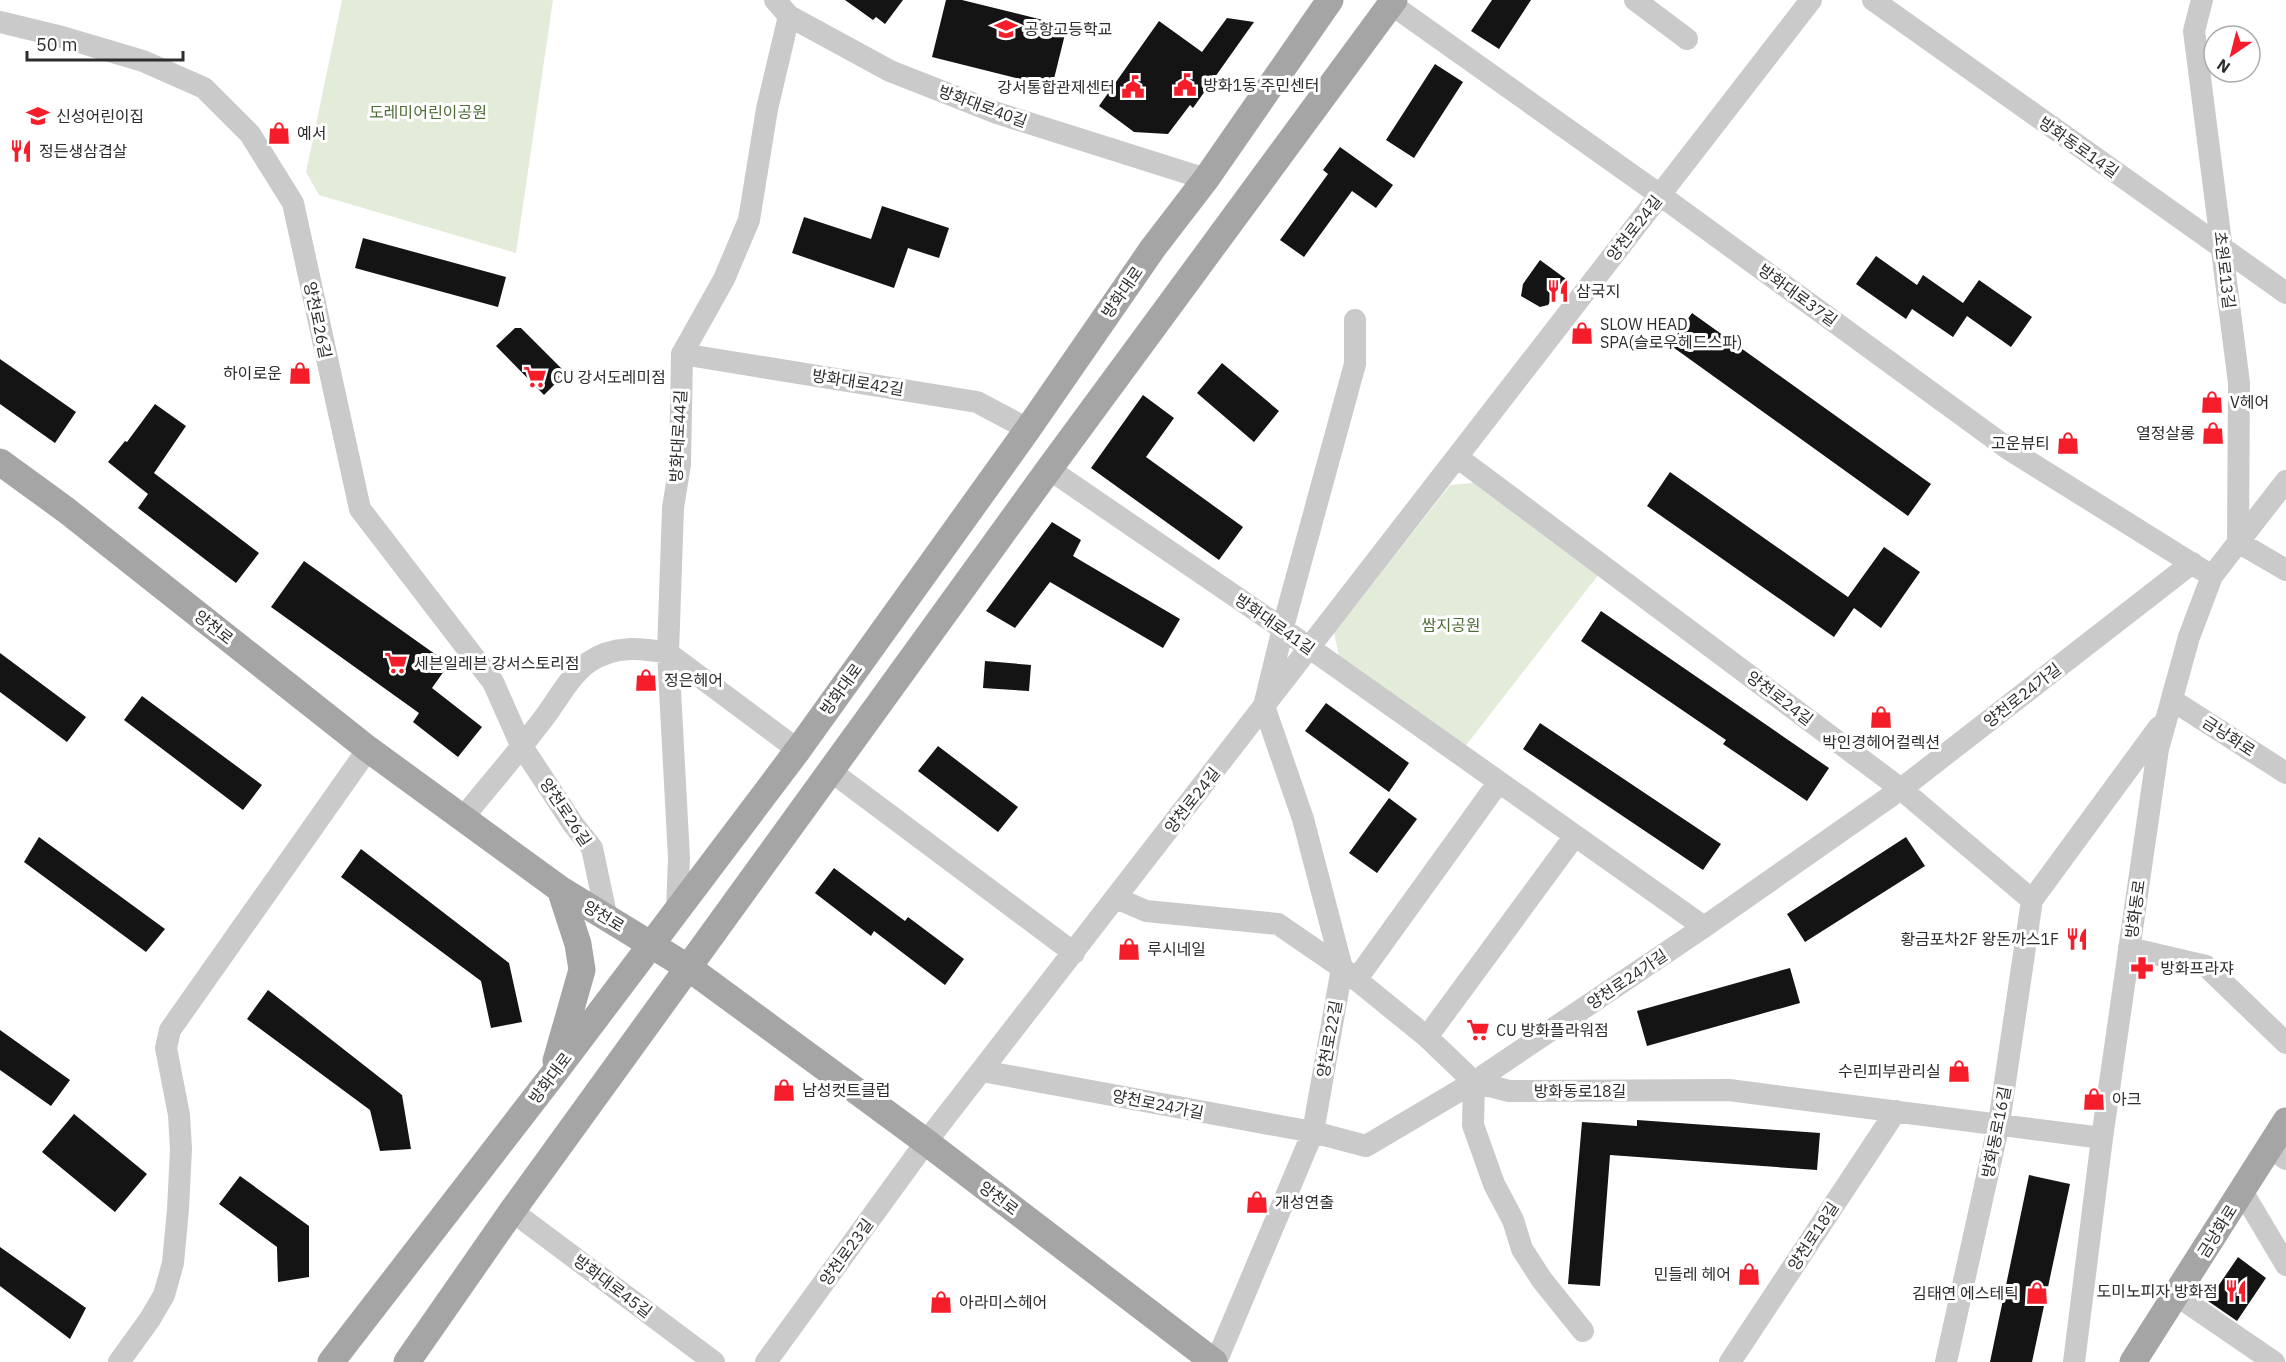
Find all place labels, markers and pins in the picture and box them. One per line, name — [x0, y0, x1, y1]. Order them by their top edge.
school or university icon: 공항고등학교 — [993, 16, 1019, 42]
place label: 공항고등학교 — [1024, 19, 1112, 39]
public building icon: 방화1동 주민센터 — [1172, 72, 1198, 98]
public building icon: 강서통합관제센터 — [1120, 74, 1146, 100]
place label: 방화1동 주민센터 — [1203, 75, 1319, 95]
place label: 강서통합관제센터 — [997, 77, 1115, 97]
school or university icon: 신성어린이집 — [25, 103, 51, 129]
place label: 신성어린이집 — [56, 106, 144, 126]
shop icon: 예서 — [266, 120, 292, 146]
place label: 예서 — [297, 123, 326, 143]
restaurant icon: 정든생삼겹살 — [8, 138, 34, 164]
place label: 정든생삼겹살 — [39, 141, 128, 161]
restaurant icon: 삼국지 — [1545, 278, 1571, 304]
place label: 삼국지 — [1576, 281, 1620, 301]
place label: SLOW HEAD SPA(슬로우헤드스파) — [1600, 314, 1742, 352]
shop icon: SLOW HEAD SPA(슬로우헤드스파) — [1569, 320, 1595, 346]
shop icon: 하이로운 — [287, 360, 313, 386]
place label: 하이로운 — [223, 363, 282, 383]
supermarket icon: CU 강서도레미점 — [522, 364, 548, 390]
place label: CU 강서도레미점 — [553, 367, 666, 387]
shop icon: V헤어 — [2199, 389, 2225, 415]
place label: V헤어 — [2230, 392, 2269, 412]
shop icon: 열정살롱 — [2200, 420, 2226, 446]
place label: 열정살롱 — [2136, 423, 2195, 443]
shop icon: 고운뷰티 — [2055, 430, 2081, 456]
place label: 고운뷰티 — [1991, 433, 2050, 453]
supermarket icon: 세븐일레븐 강서스토리점 — [383, 650, 409, 676]
place label: 세븐일레븐 강서스토리점 — [414, 653, 580, 673]
shop icon: 정은헤어 — [633, 667, 659, 693]
place label: 정은헤어 — [664, 670, 723, 690]
shop icon: 박인경헤어컬렉션 — [1868, 704, 1894, 730]
place label: 박인경헤어컬렉션 — [1822, 732, 1940, 752]
restaurant icon: 황금포차2F 왕돈까스1F — [2064, 926, 2090, 952]
place label: 황금포차2F 왕돈까스1F — [1900, 929, 2059, 949]
shop icon: 루시네일 — [1116, 936, 1142, 962]
place label: 루시네일 — [1147, 939, 1206, 959]
pharmacy icon: 방화프라쟈 — [2129, 955, 2155, 981]
place label: 방화프라쟈 — [2160, 958, 2234, 978]
supermarket icon: CU 방화플라워점 — [1465, 1017, 1491, 1043]
place label: CU 방화플라워점 — [1496, 1020, 1609, 1040]
shop icon: 수린피부관리실 — [1946, 1058, 1972, 1084]
place label: 수린피부관리실 — [1838, 1061, 1941, 1081]
shop icon: 남성컷트클럽 — [771, 1077, 797, 1103]
place label: 남성컷트클럽 — [802, 1080, 890, 1100]
shop icon: 아크 — [2081, 1086, 2107, 1112]
place label: 아크 — [2112, 1089, 2141, 1109]
shop icon: 개성연출 — [1244, 1189, 1270, 1215]
place label: 개성연출 — [1275, 1192, 1334, 1212]
shop icon: 민들레 헤어 — [1736, 1261, 1762, 1287]
place label: 민들레 헤어 — [1654, 1264, 1731, 1284]
restaurant icon: 도미노피자 방화점 — [2223, 1278, 2249, 1304]
shop icon: 김태연 에스테틱 — [2024, 1280, 2050, 1306]
place label: 도미노피자 방화점 — [2096, 1281, 2218, 1301]
place label: 김태연 에스테틱 — [1912, 1283, 2019, 1303]
shop icon: 아라미스헤어 — [928, 1289, 954, 1315]
place label: 아라미스헤어 — [959, 1292, 1047, 1312]

